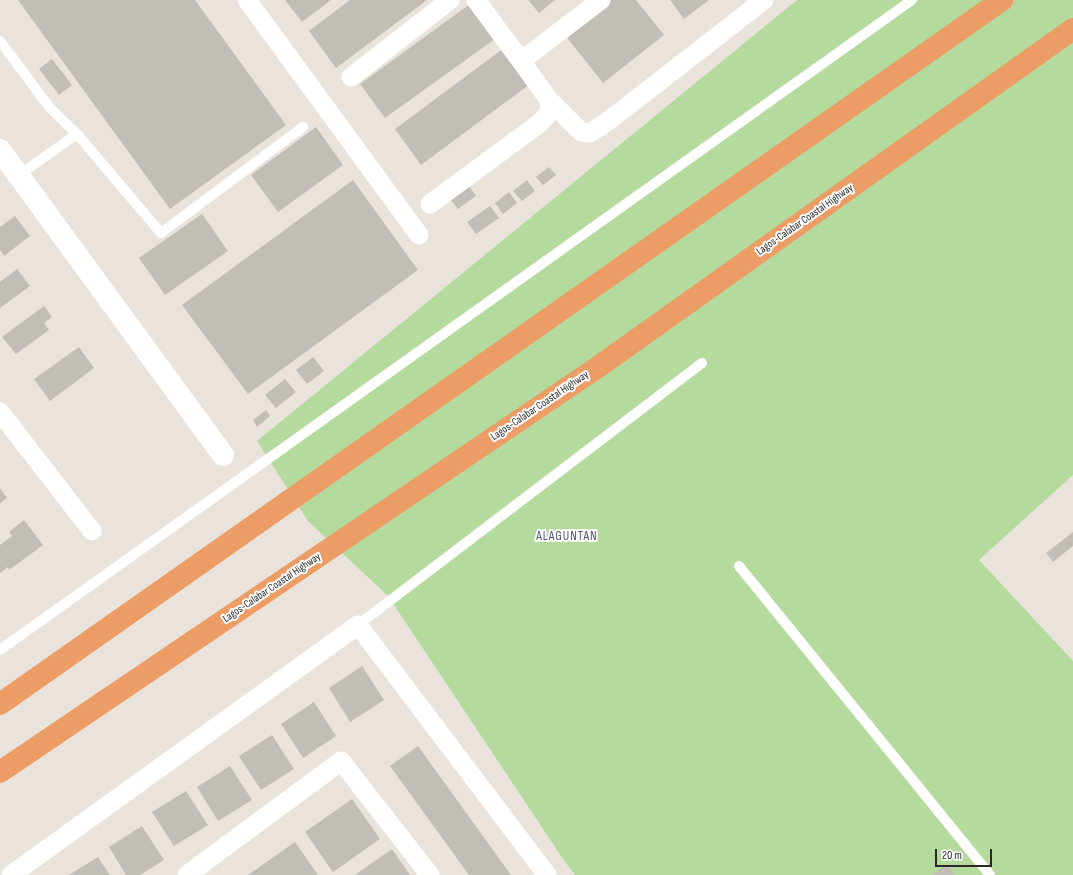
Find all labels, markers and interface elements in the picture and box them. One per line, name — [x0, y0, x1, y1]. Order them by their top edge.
street label: Lagos-Calabar Coastal Highway — [754, 182, 856, 258]
street label: Lagos-Calabar Coastal Highway — [489, 368, 591, 444]
district label: ALAGUNTAN — [536, 529, 598, 545]
street label: Lagos-Calabar Coastal Highway — [221, 550, 323, 626]
scale bar — [937, 841, 994, 867]
text: 20 m — [942, 848, 962, 863]

